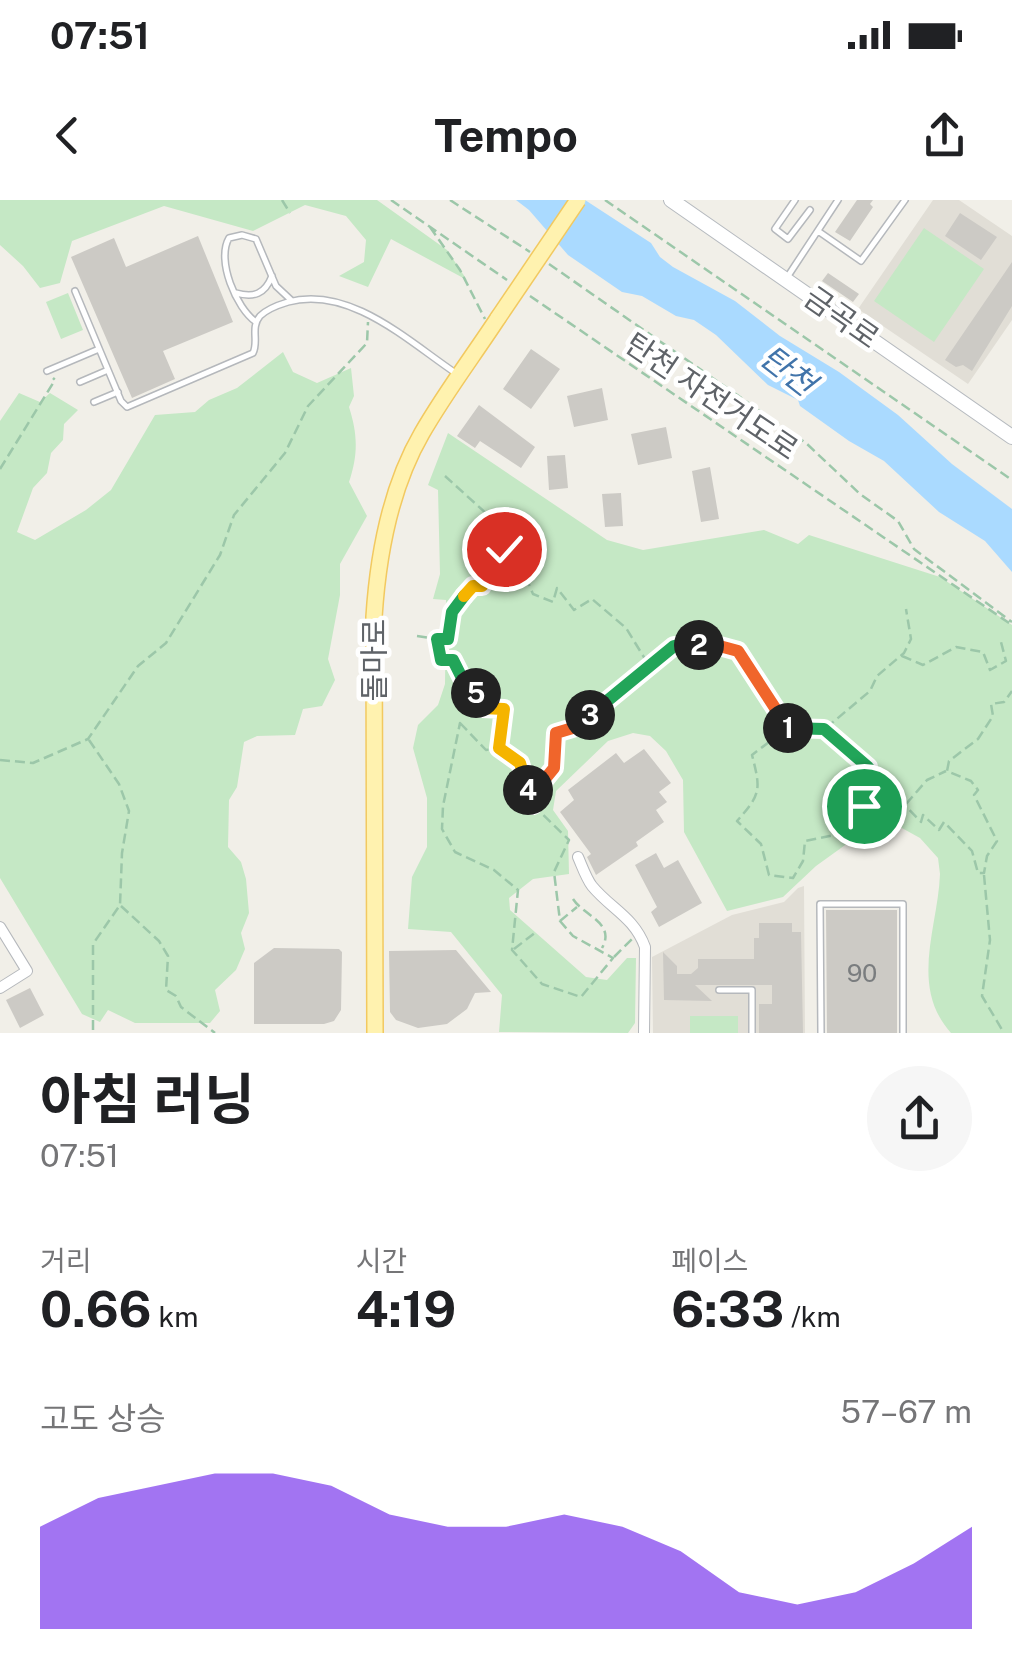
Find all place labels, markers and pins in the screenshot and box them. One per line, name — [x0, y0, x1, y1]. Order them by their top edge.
pin — [462, 507, 547, 592]
pin: 2 — [674, 620, 724, 670]
pin: 5 — [451, 668, 501, 718]
pin: 3 — [565, 690, 615, 740]
pin: 1 — [763, 703, 813, 753]
pin — [822, 764, 907, 849]
pin: 4 — [503, 765, 553, 815]

